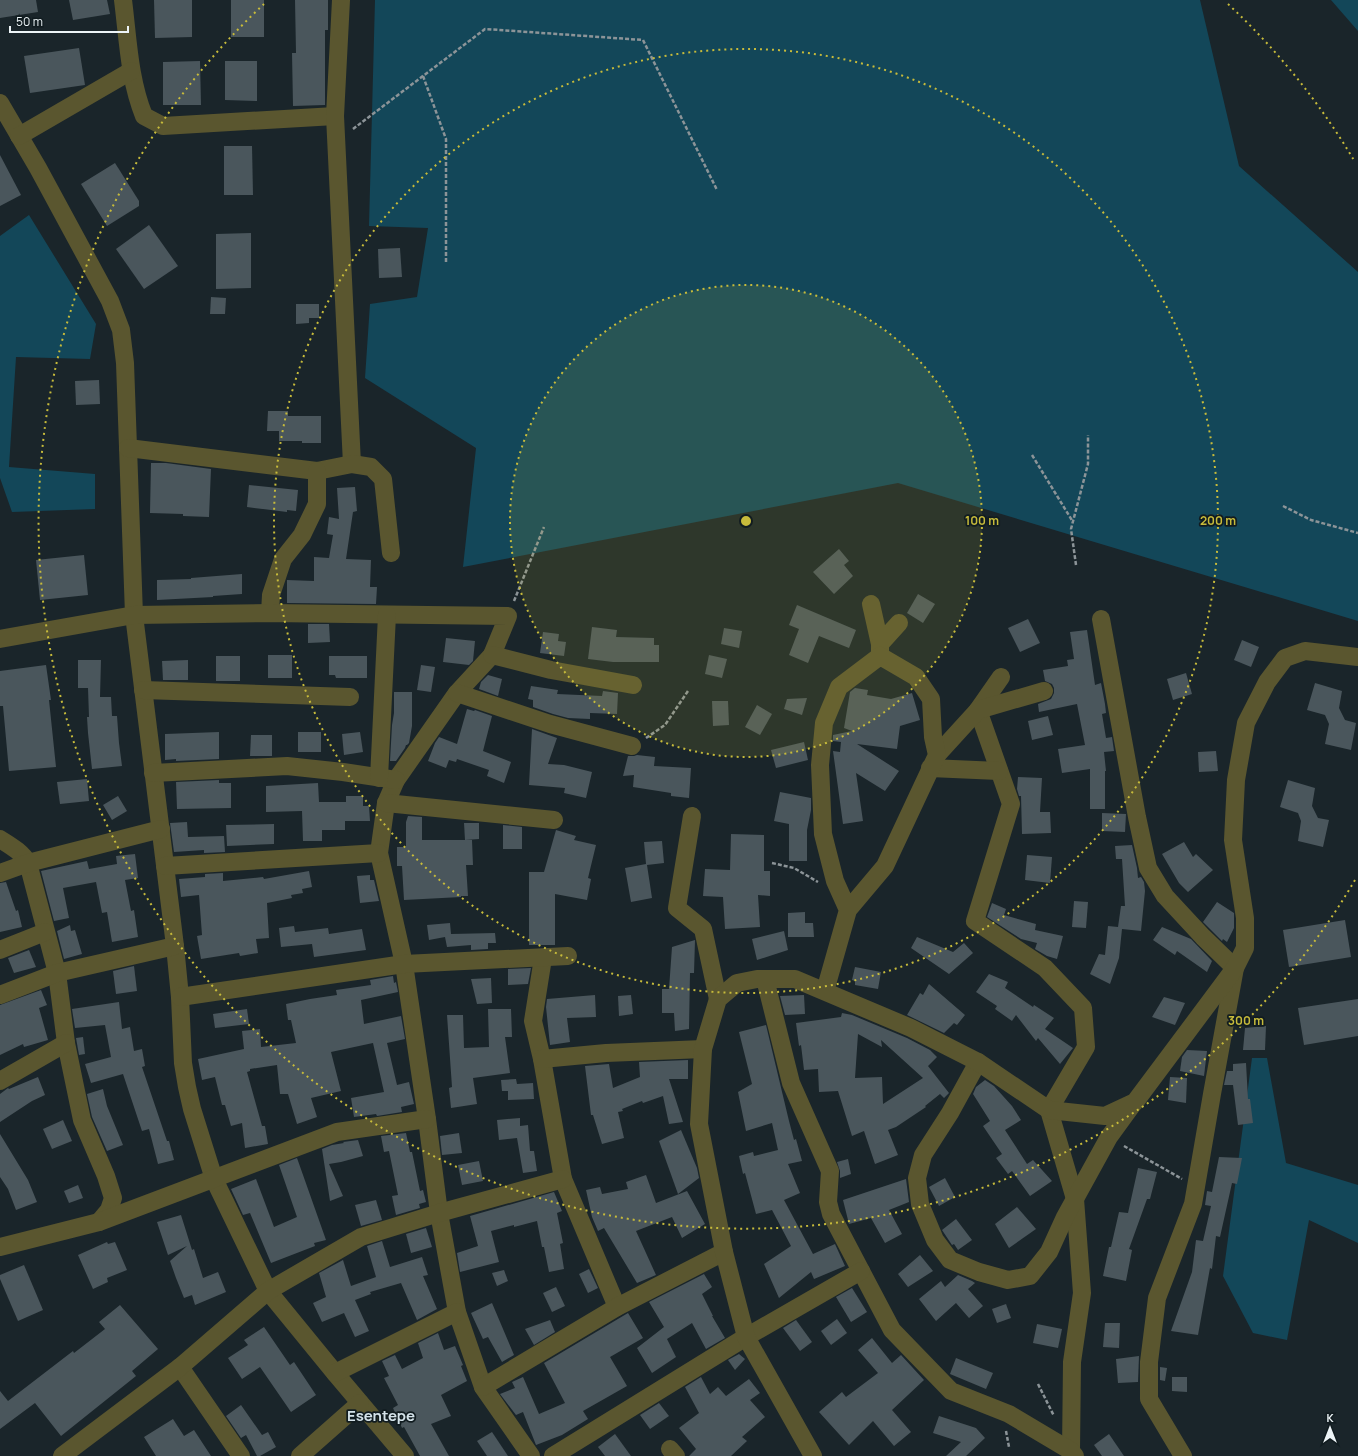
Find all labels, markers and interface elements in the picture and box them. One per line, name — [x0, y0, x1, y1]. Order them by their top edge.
scale bar — [10, 8, 128, 34]
text: 50 m — [16, 13, 43, 30]
text: 100 m — [965, 512, 999, 529]
text: 200 m — [1200, 512, 1236, 529]
centre of rings — [739, 514, 753, 528]
text: 300 m — [1228, 1012, 1264, 1029]
district label: Esentepe — [347, 1405, 415, 1426]
north arrow — [1310, 1408, 1350, 1448]
text: K — [1326, 1410, 1334, 1425]

